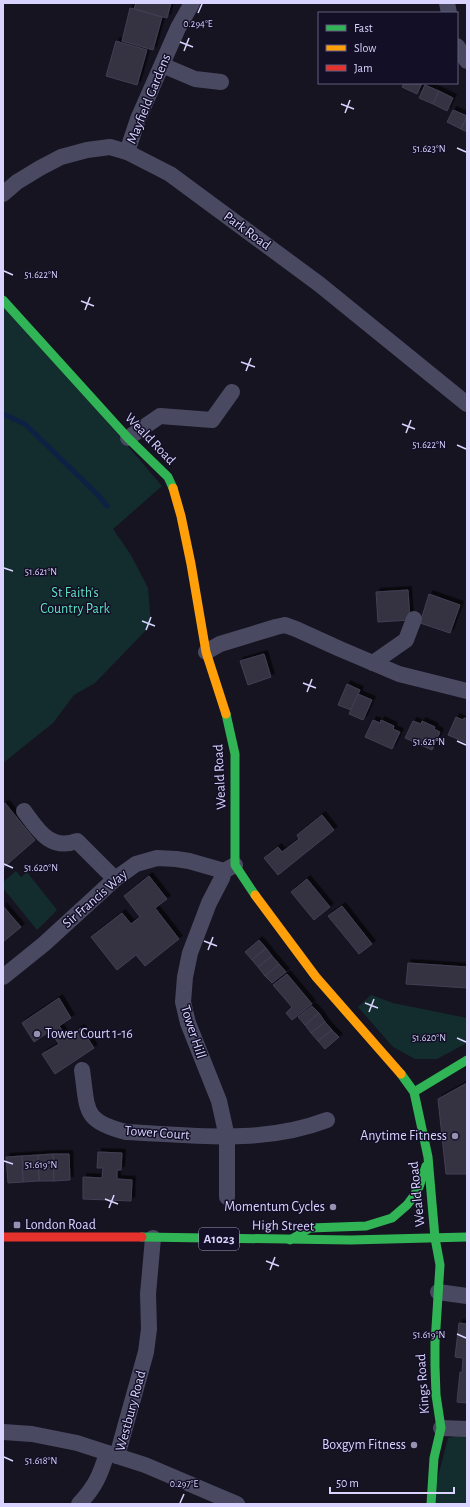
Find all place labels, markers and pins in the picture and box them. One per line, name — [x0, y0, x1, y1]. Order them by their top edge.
place label: Tower Court 1-16 — [45, 1027, 133, 1041]
marker: Tower Court 1-16 — [32, 1029, 42, 1039]
place label: Anytime Fitness — [360, 1129, 447, 1143]
marker: Anytime Fitness — [450, 1131, 460, 1141]
place label: Momentum Cycles — [224, 1200, 325, 1214]
marker: Momentum Cycles — [328, 1202, 338, 1212]
place label: London Road — [25, 1218, 96, 1232]
marker: London Road — [12, 1220, 22, 1230]
place label: Boxgym Fitness — [322, 1438, 406, 1452]
marker: Boxgym Fitness — [409, 1440, 419, 1450]

